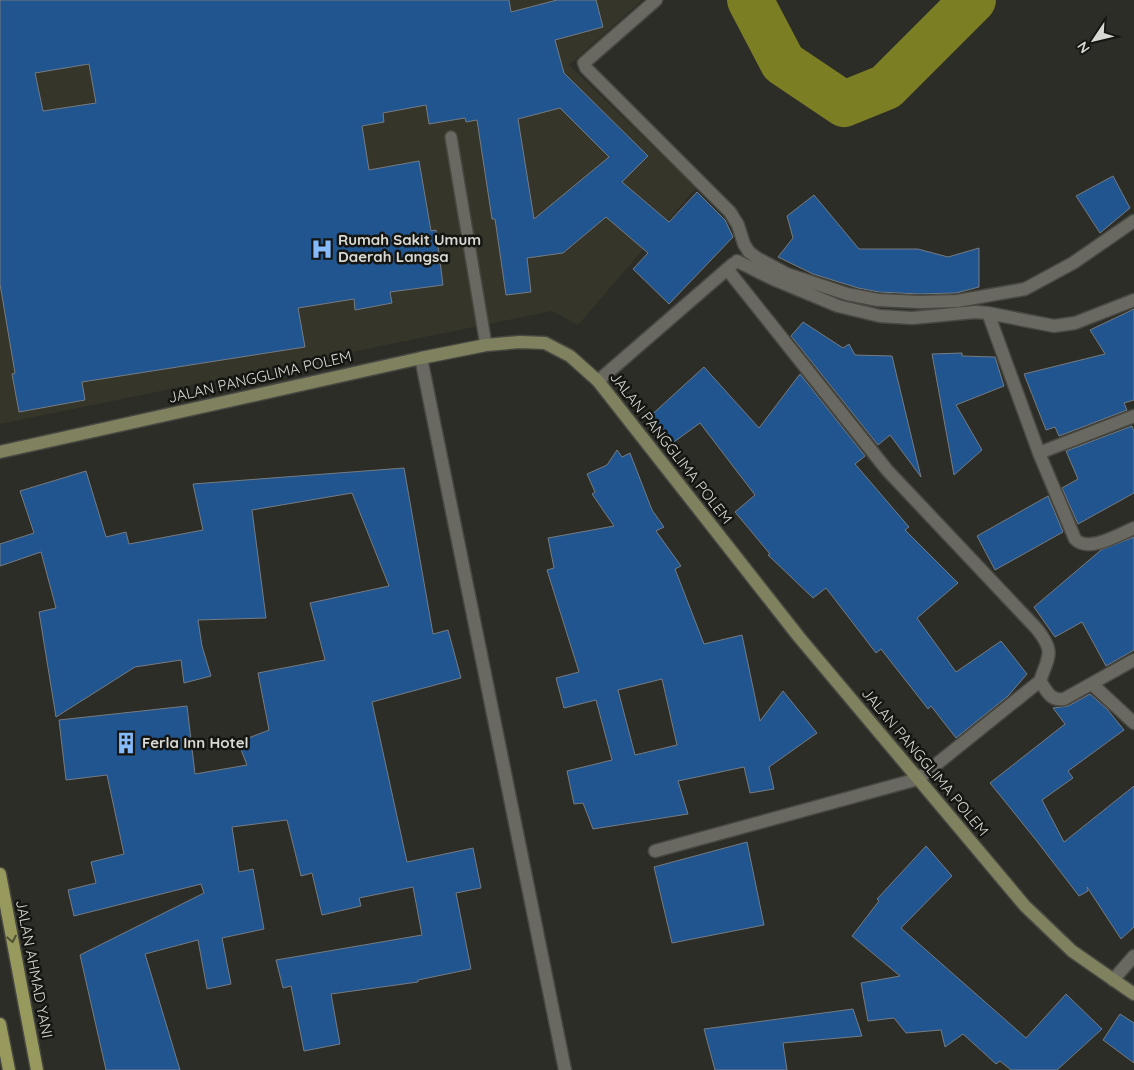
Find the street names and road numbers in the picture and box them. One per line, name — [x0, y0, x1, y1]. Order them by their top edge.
street label: JALAN PANGGLIMA POLEM — [166, 346, 354, 407]
street label: JALAN PANGGLIMA POLEM — [606, 368, 737, 528]
street label: JALAN PANGGLIMA POLEM — [858, 684, 993, 840]
street label: JALAN AHMAD YANI — [12, 898, 57, 1040]

